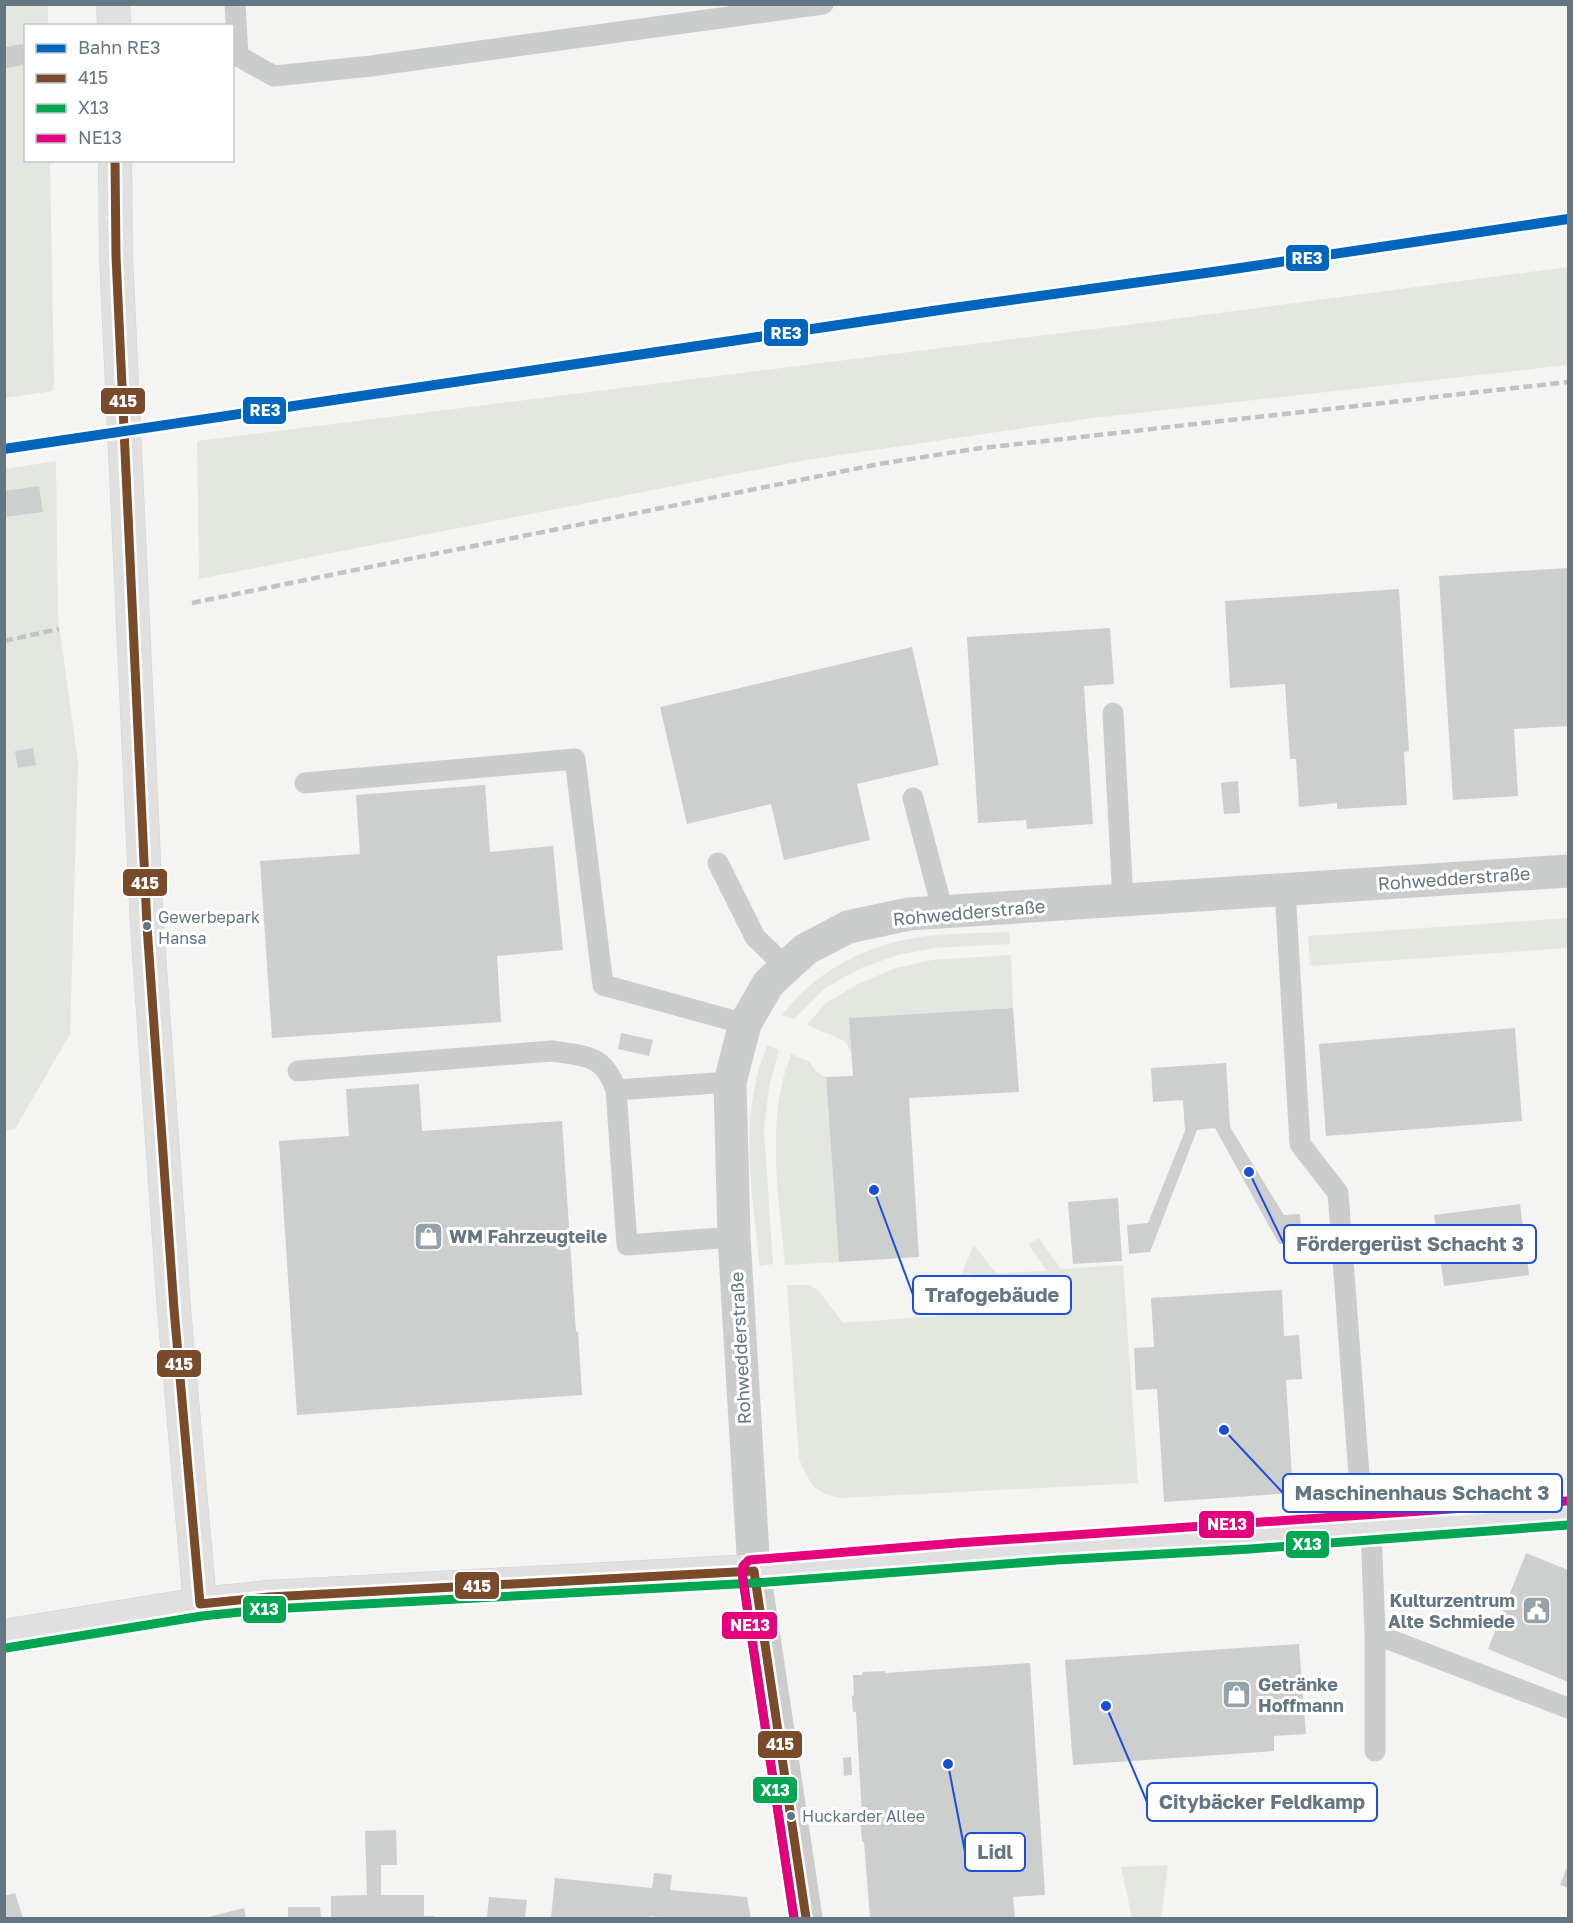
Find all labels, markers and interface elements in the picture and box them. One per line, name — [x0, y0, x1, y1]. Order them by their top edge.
legend — [24, 24, 234, 162]
text: Bahn RE3 — [78, 36, 161, 58]
text: 415 — [78, 66, 108, 88]
text: X13 — [78, 96, 109, 118]
text: NE13 — [78, 126, 122, 148]
line badge: RE3 — [1285, 244, 1330, 272]
text: RE3 — [1292, 248, 1323, 268]
line badge: RE3 — [763, 318, 809, 347]
text: RE3 — [771, 323, 802, 343]
line badge: 415 — [100, 387, 146, 415]
text: 415 — [109, 391, 137, 411]
line badge: RE3 — [242, 396, 287, 425]
text: RE3 — [250, 400, 281, 420]
street label: Rohwedderstraße — [1377, 862, 1531, 894]
line badge: 415 — [122, 868, 168, 897]
text: 415 — [131, 873, 159, 893]
street label: Rohwedderstraße — [892, 894, 1046, 930]
place label: Gewerbepark Hansa — [158, 907, 260, 948]
marker: Gewerbepark Hansa — [141, 920, 153, 932]
shop icon: WM Fahrzeugteile — [412, 1220, 444, 1252]
place label: WM Fahrzeugteile — [449, 1225, 608, 1247]
callout: Fördergerüst Schacht 3 — [1284, 1225, 1536, 1263]
text: Fördergerüst Schacht 3 — [1296, 1231, 1524, 1255]
street label: Rohwedderstraße — [725, 1271, 755, 1425]
callout: Trafogebäude — [913, 1276, 1071, 1314]
text: Trafogebäude — [925, 1282, 1059, 1306]
line badge: 415 — [156, 1349, 202, 1378]
text: 415 — [165, 1354, 193, 1374]
callout: Maschinenhaus Schacht 3 — [1283, 1474, 1562, 1512]
text: Maschinenhaus Schacht 3 — [1295, 1480, 1549, 1504]
line badge: NE13 — [1198, 1510, 1255, 1539]
text: NE13 — [1207, 1514, 1247, 1534]
line badge: X13 — [1285, 1530, 1330, 1559]
text: X13 — [1292, 1534, 1322, 1554]
line badge: 415 — [454, 1571, 500, 1600]
text: 415 — [463, 1576, 491, 1596]
place label: Kulturzentrum Alte Schmiede — [1388, 1589, 1515, 1632]
public building icon: Kulturzentrum Alte Schmiede — [1520, 1594, 1552, 1626]
line badge: X13 — [242, 1595, 287, 1624]
text: X13 — [249, 1599, 279, 1619]
line badge: NE13 — [721, 1611, 778, 1640]
text: NE13 — [730, 1615, 770, 1635]
place label: Getränke Hoffmann — [1258, 1673, 1344, 1716]
shop icon: Getränke Hoffmann — [1221, 1678, 1253, 1710]
line badge: 415 — [757, 1730, 803, 1759]
text: 415 — [766, 1734, 794, 1754]
line badge: X13 — [752, 1776, 798, 1804]
text: X13 — [760, 1780, 790, 1800]
callout: Citybäcker Feldkamp — [1147, 1783, 1377, 1821]
text: Citybäcker Feldkamp — [1159, 1789, 1365, 1813]
place label: Huckarder Allee — [802, 1806, 925, 1826]
marker: Huckarder Allee — [785, 1810, 797, 1822]
callout: Lidl — [965, 1833, 1025, 1871]
text: Lidl — [977, 1839, 1013, 1863]

